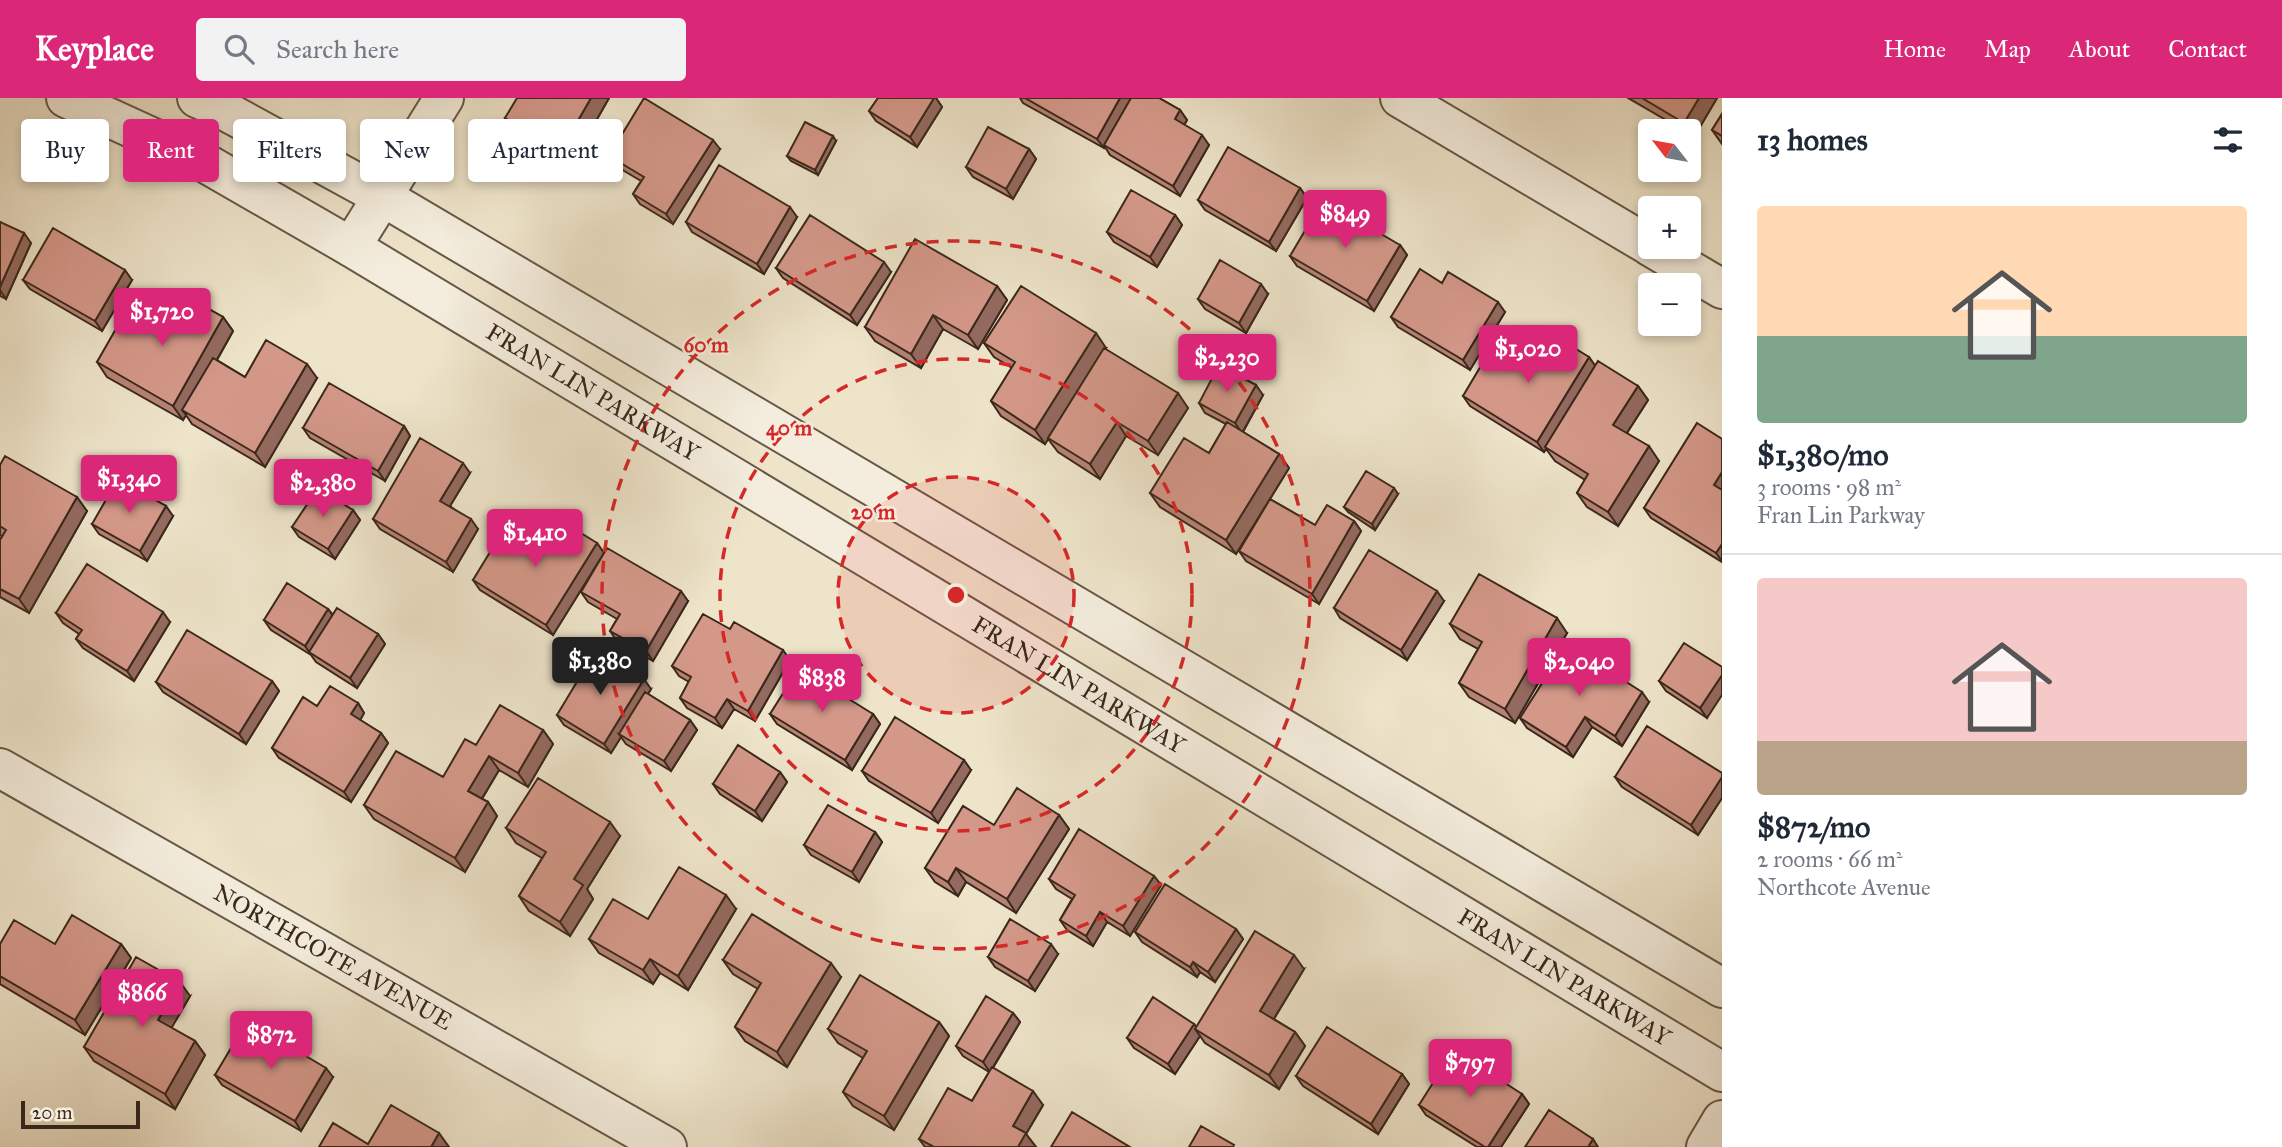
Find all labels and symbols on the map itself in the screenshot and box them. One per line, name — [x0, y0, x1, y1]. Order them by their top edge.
north arrow — [1638, 119, 1701, 182]
pin: $849 — [1304, 190, 1386, 250]
pin: $1,720 — [105, 288, 219, 348]
street label: FRAN LIN PARKWAY — [481, 317, 705, 468]
pin: $1,020 — [1471, 326, 1585, 385]
text: 60 m — [683, 332, 729, 358]
pin: $2,230 — [1170, 334, 1284, 394]
text: 40 m — [766, 415, 812, 441]
pin: $1,340 — [72, 456, 186, 515]
pin: $2,380 — [266, 460, 380, 519]
text: 20 m — [851, 499, 896, 525]
pin: $1,410 — [478, 510, 592, 569]
centre of rings — [944, 583, 968, 607]
street label: FRAN LIN PARKWAY — [967, 609, 1191, 761]
pin: $1,380 — [543, 638, 657, 697]
pin: $2,040 — [1522, 638, 1636, 698]
pin: $838 — [781, 654, 863, 714]
street label: NORTHCOTE AVENUE — [208, 877, 458, 1037]
street label: FRAN LIN PARKWAY — [1452, 902, 1677, 1053]
pin: $866 — [101, 970, 183, 1029]
pin: $872 — [230, 1012, 312, 1071]
pin: $797 — [1429, 1040, 1511, 1099]
scale bar — [21, 1098, 140, 1130]

